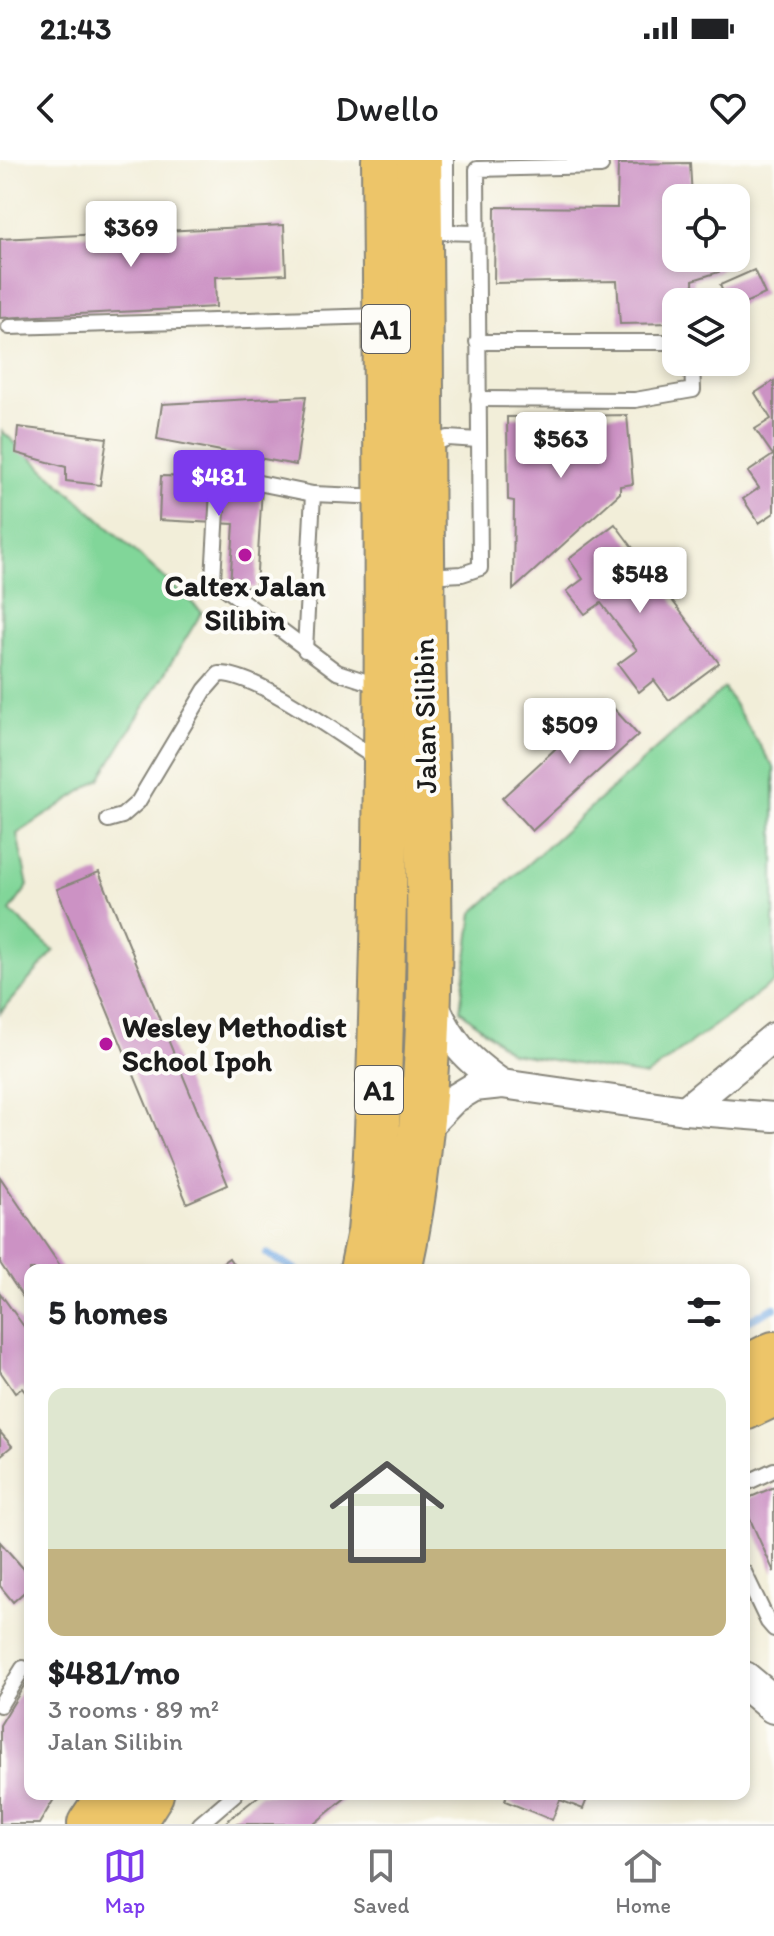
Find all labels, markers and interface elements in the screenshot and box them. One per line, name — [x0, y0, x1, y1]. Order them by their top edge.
text: 21:43 — [40, 10, 111, 47]
icon: back — [24, 86, 68, 130]
icon: heart — [706, 86, 750, 130]
text: Dwello — [335, 87, 439, 130]
map controls — [662, 184, 750, 376]
button: locate — [662, 184, 750, 272]
pin: $369 — [84, 201, 178, 269]
text: $369 — [104, 211, 158, 243]
button: layers — [662, 288, 750, 376]
road number: A1 — [362, 305, 410, 353]
pin: $563 — [514, 412, 608, 480]
text: $563 — [534, 422, 588, 454]
pin: $481 — [172, 450, 266, 518]
text: $481 — [191, 460, 247, 492]
marker: Caltex Jalan Silibin — [236, 546, 254, 564]
pin: $548 — [593, 547, 687, 615]
text: $548 — [612, 557, 668, 589]
place label: Caltex Jalan Silibin — [165, 567, 326, 638]
street label: Jalan Silibin — [405, 638, 444, 794]
pin: $509 — [523, 698, 617, 766]
text: $509 — [542, 708, 598, 740]
place label: Wesley Methodist School Ipoh — [122, 1008, 347, 1079]
marker: Wesley Methodist School Ipoh — [97, 1035, 115, 1053]
road number: A1 — [355, 1066, 403, 1114]
icon: filters — [682, 1290, 726, 1334]
text: 5 homes — [48, 1292, 168, 1333]
icon: home — [315, 1440, 459, 1584]
text: $481/mo — [48, 1652, 180, 1693]
text: 3 rooms · 89 m² — [48, 1693, 219, 1725]
text: Jalan Silibin — [48, 1725, 183, 1757]
tab: Map — [103, 1844, 147, 1919]
tab: Saved — [353, 1844, 409, 1919]
tab: Home — [615, 1844, 671, 1919]

